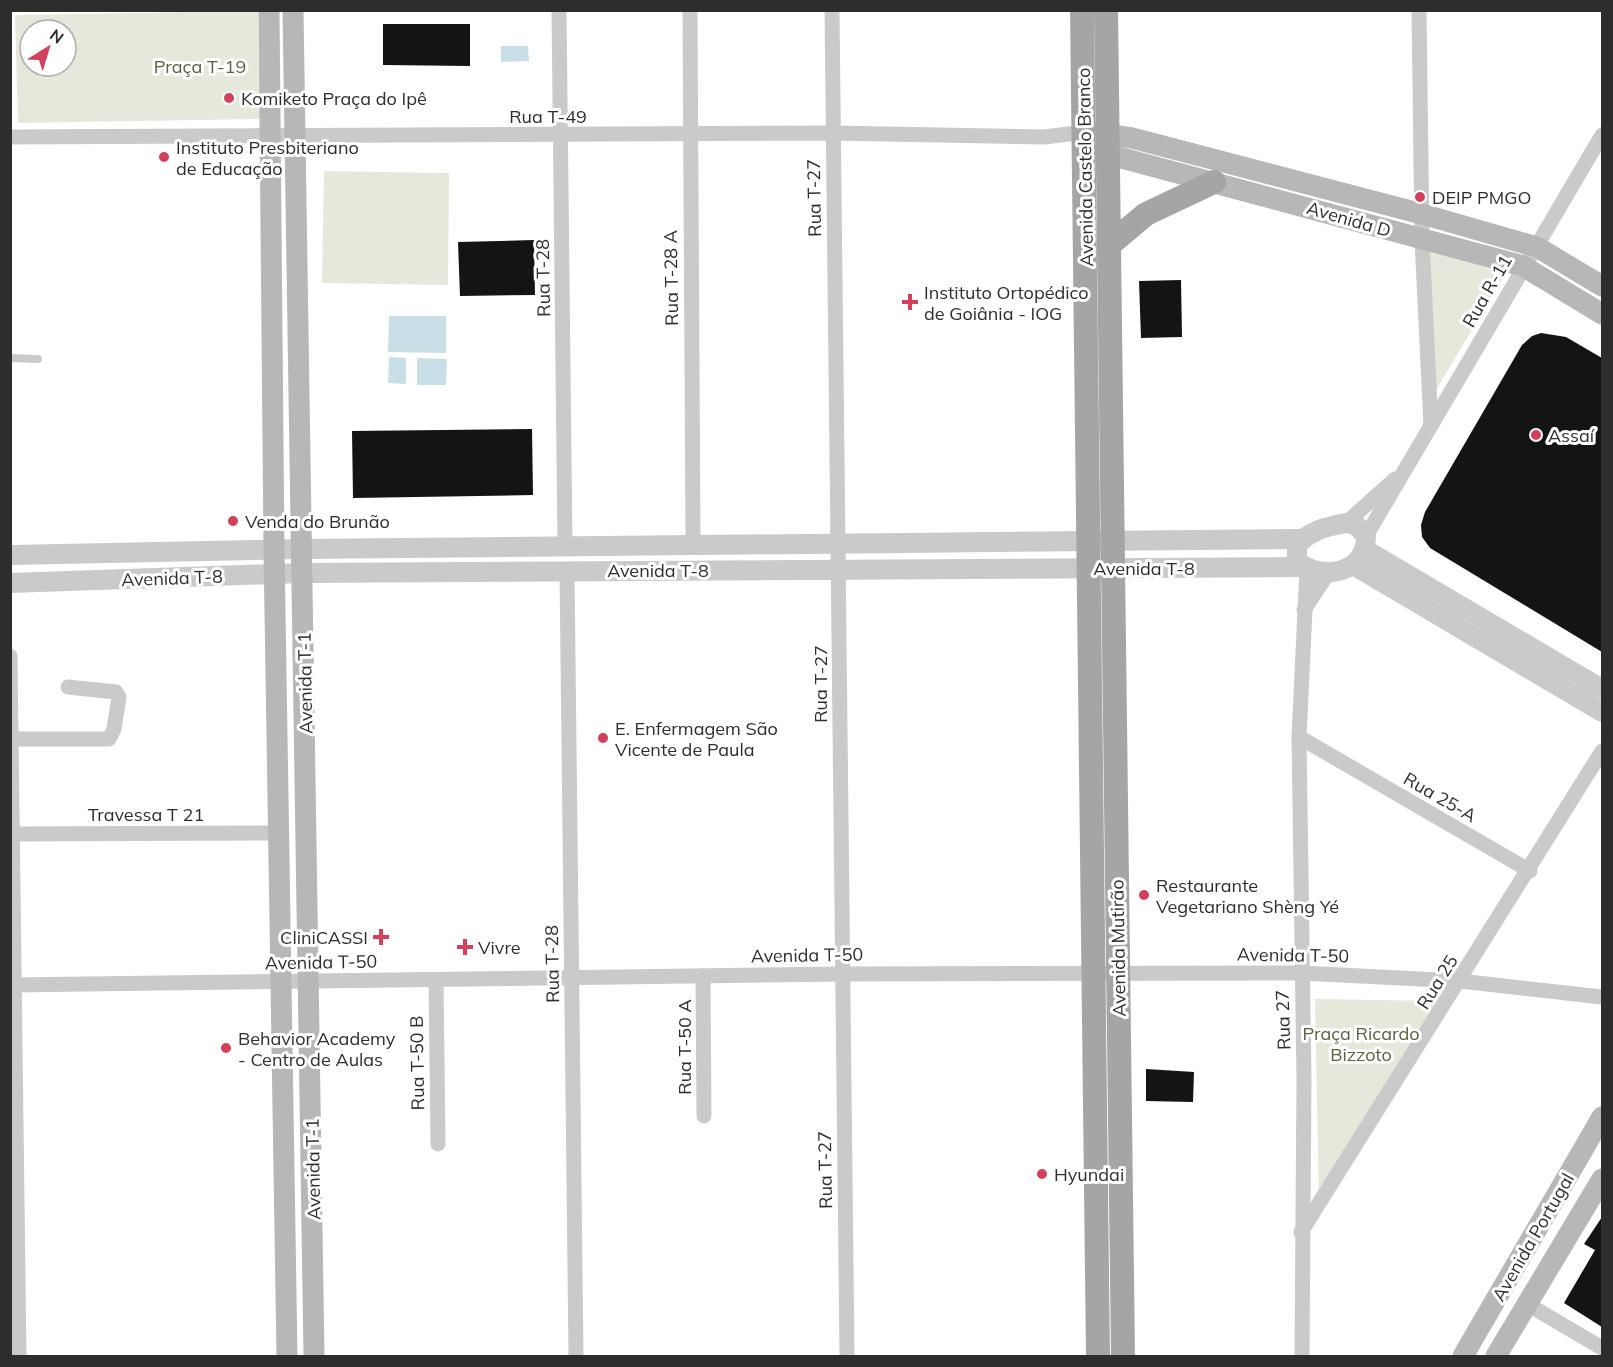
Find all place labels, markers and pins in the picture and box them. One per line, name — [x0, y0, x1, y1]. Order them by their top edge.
place label: Komiketo Praça do Ipê — [241, 87, 427, 110]
marker: Komiketo Praça do Ipê — [222, 91, 236, 105]
place label: Instituto Presbiteriano de Educação — [176, 136, 359, 180]
marker: Instituto Presbiteriano de Educação — [157, 150, 171, 164]
place label: DEIP PMGO — [1432, 186, 1531, 209]
marker: DEIP PMGO — [1413, 190, 1427, 204]
place label: Instituto Ortopédico de Goiânia - IOG — [924, 281, 1089, 325]
marker: Instituto Ortopédico de Goiânia - IOG — [901, 293, 919, 311]
place label: Assaí — [1548, 424, 1596, 447]
marker: Assaí — [1529, 428, 1543, 442]
place label: Venda do Brunão — [245, 510, 390, 533]
marker: Venda do Brunão — [226, 514, 240, 528]
place label: E. Enfermagem São Vicente de Paula — [615, 717, 778, 761]
marker: E. Enfermagem São Vicente de Paula — [596, 731, 610, 745]
place label: Restaurante Vegetariano Shèng Yé — [1156, 874, 1339, 918]
marker: Restaurante Vegetariano Shèng Yé — [1137, 888, 1151, 902]
place label: CliniCASSI — [280, 926, 368, 949]
marker: CliniCASSI — [372, 928, 390, 946]
place label: Vivre — [478, 936, 521, 959]
marker: Vivre — [456, 938, 474, 956]
place label: Behavior Academy - Centro de Aulas — [238, 1027, 396, 1071]
marker: Behavior Academy - Centro de Aulas — [219, 1041, 233, 1055]
place label: Hyundai — [1054, 1163, 1124, 1186]
marker: Hyundai — [1035, 1167, 1049, 1181]

